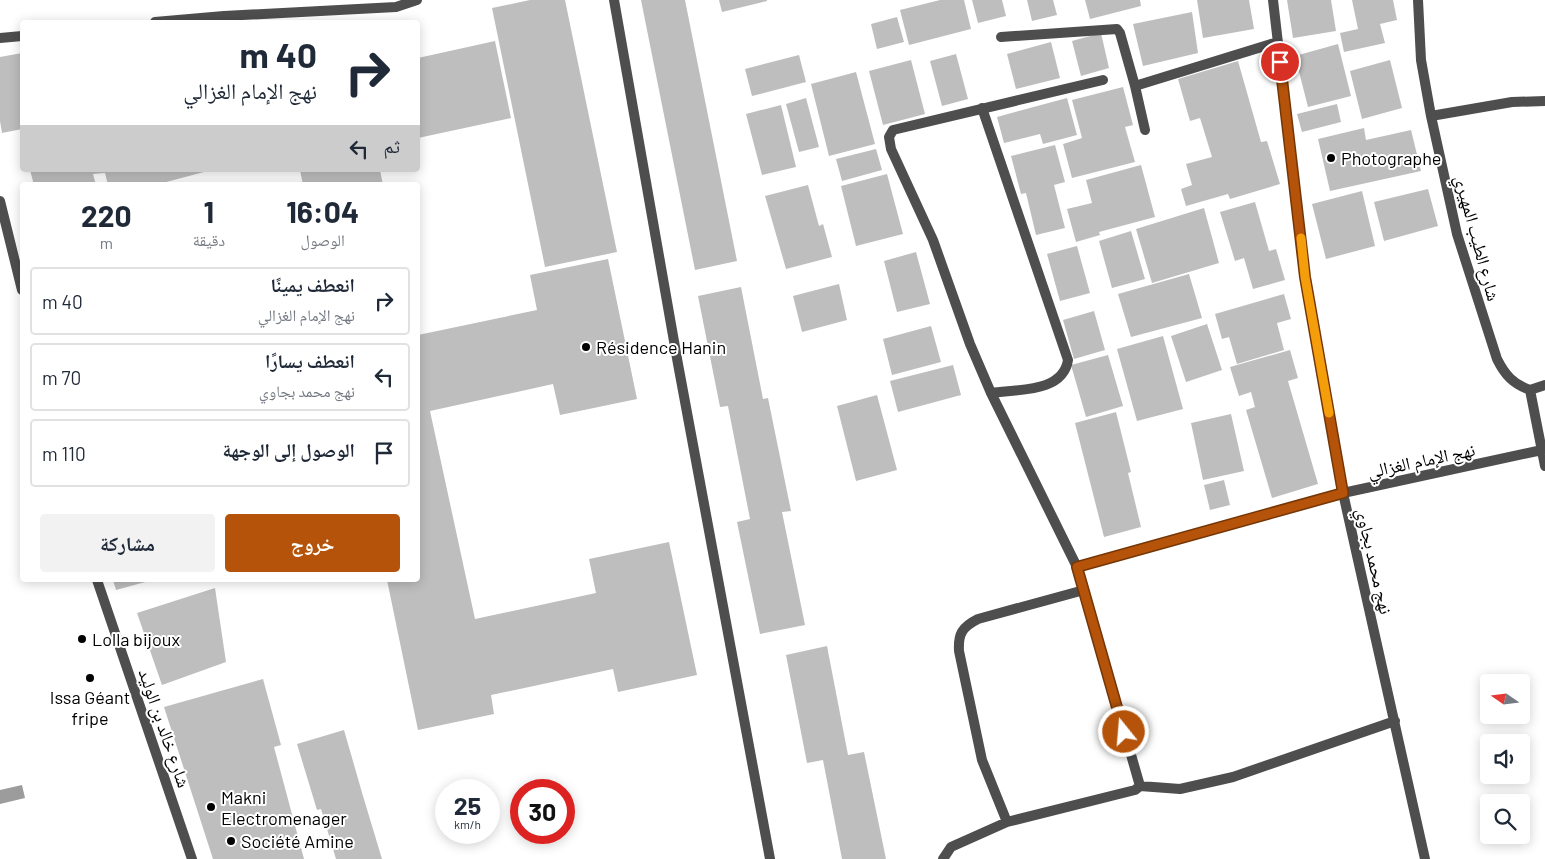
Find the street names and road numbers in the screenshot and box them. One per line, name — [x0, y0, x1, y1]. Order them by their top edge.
street label: شارع الطيب المهيري — [1446, 173, 1505, 304]
street label: نهج الإمام الغزالي — [1365, 438, 1478, 487]
street label: نهج محمد بجاوي — [1348, 506, 1398, 617]
street label: شارع خالد بن الوليد — [133, 666, 196, 791]

